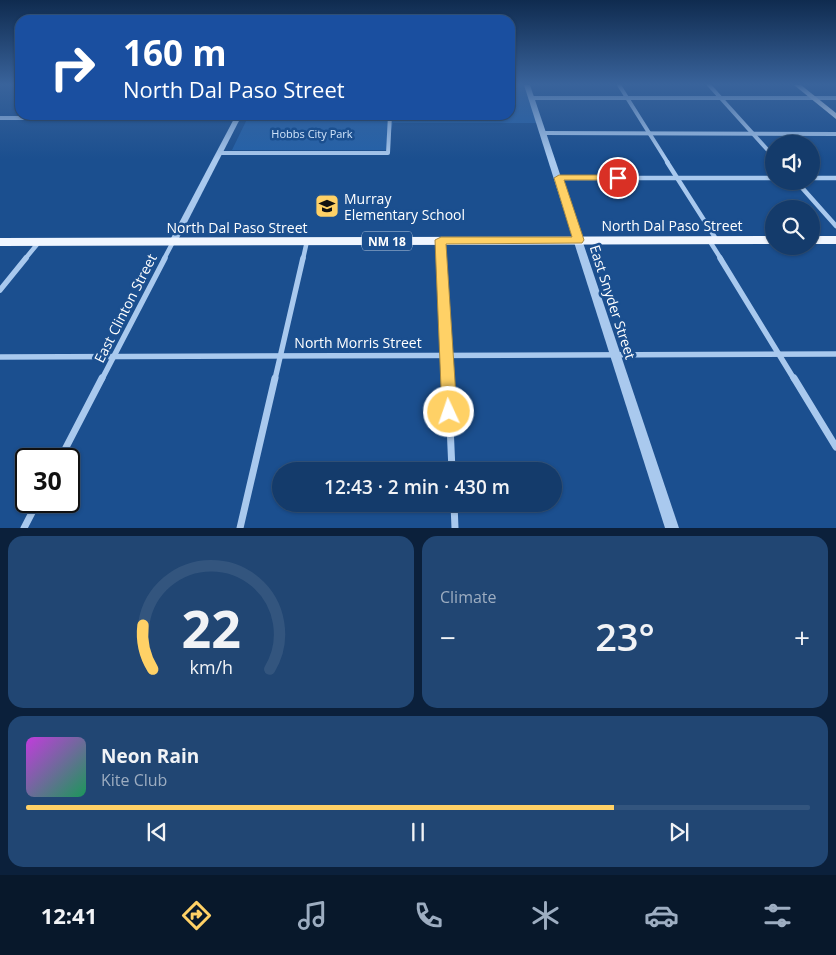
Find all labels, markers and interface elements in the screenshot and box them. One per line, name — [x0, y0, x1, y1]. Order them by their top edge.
text: 160 m — [123, 29, 227, 76]
icon: right — [40, 35, 105, 100]
text: North Dal Paso Street — [123, 74, 345, 104]
park label: Hobbs City Park — [271, 126, 353, 141]
map controls — [765, 135, 820, 255]
button: sound — [765, 135, 820, 190]
pin — [597, 157, 639, 199]
icon: arrive — [604, 164, 632, 192]
place label: Murray Elementary School — [344, 189, 465, 224]
school or university icon: Murray Elementary School — [314, 193, 340, 219]
button: search — [765, 200, 820, 255]
street label: North Dal Paso Street — [601, 216, 743, 235]
street label: North Dal Paso Street — [166, 218, 308, 237]
road number: NM 18 — [362, 232, 412, 250]
street label: East Snyder Street — [586, 242, 640, 362]
street label: East Clinton Street — [89, 250, 161, 366]
street label: North Morris Street — [294, 333, 422, 352]
position arrow — [422, 385, 474, 437]
speed limit sign: 30 — [15, 448, 80, 513]
text: 12:43 · 2 min · 430 m — [324, 474, 510, 500]
text: Climate — [440, 586, 497, 608]
text: 22 — [181, 592, 241, 663]
text: 23° — [595, 610, 655, 662]
text: − — [440, 618, 456, 656]
text: + — [794, 618, 810, 656]
text: km/h — [189, 655, 233, 679]
text: Neon Rain — [101, 743, 199, 769]
text: Kite Club — [101, 769, 167, 791]
icon: previous — [143, 818, 171, 846]
icon: pause — [404, 818, 432, 846]
icon: next — [665, 818, 693, 846]
icon: directions — [179, 898, 214, 933]
icon: music — [295, 898, 330, 933]
icon: phone — [411, 898, 446, 933]
icon: climate — [528, 898, 563, 933]
icon: car — [644, 898, 679, 933]
icon: filters — [760, 898, 795, 933]
text: 12:41 — [41, 900, 97, 930]

